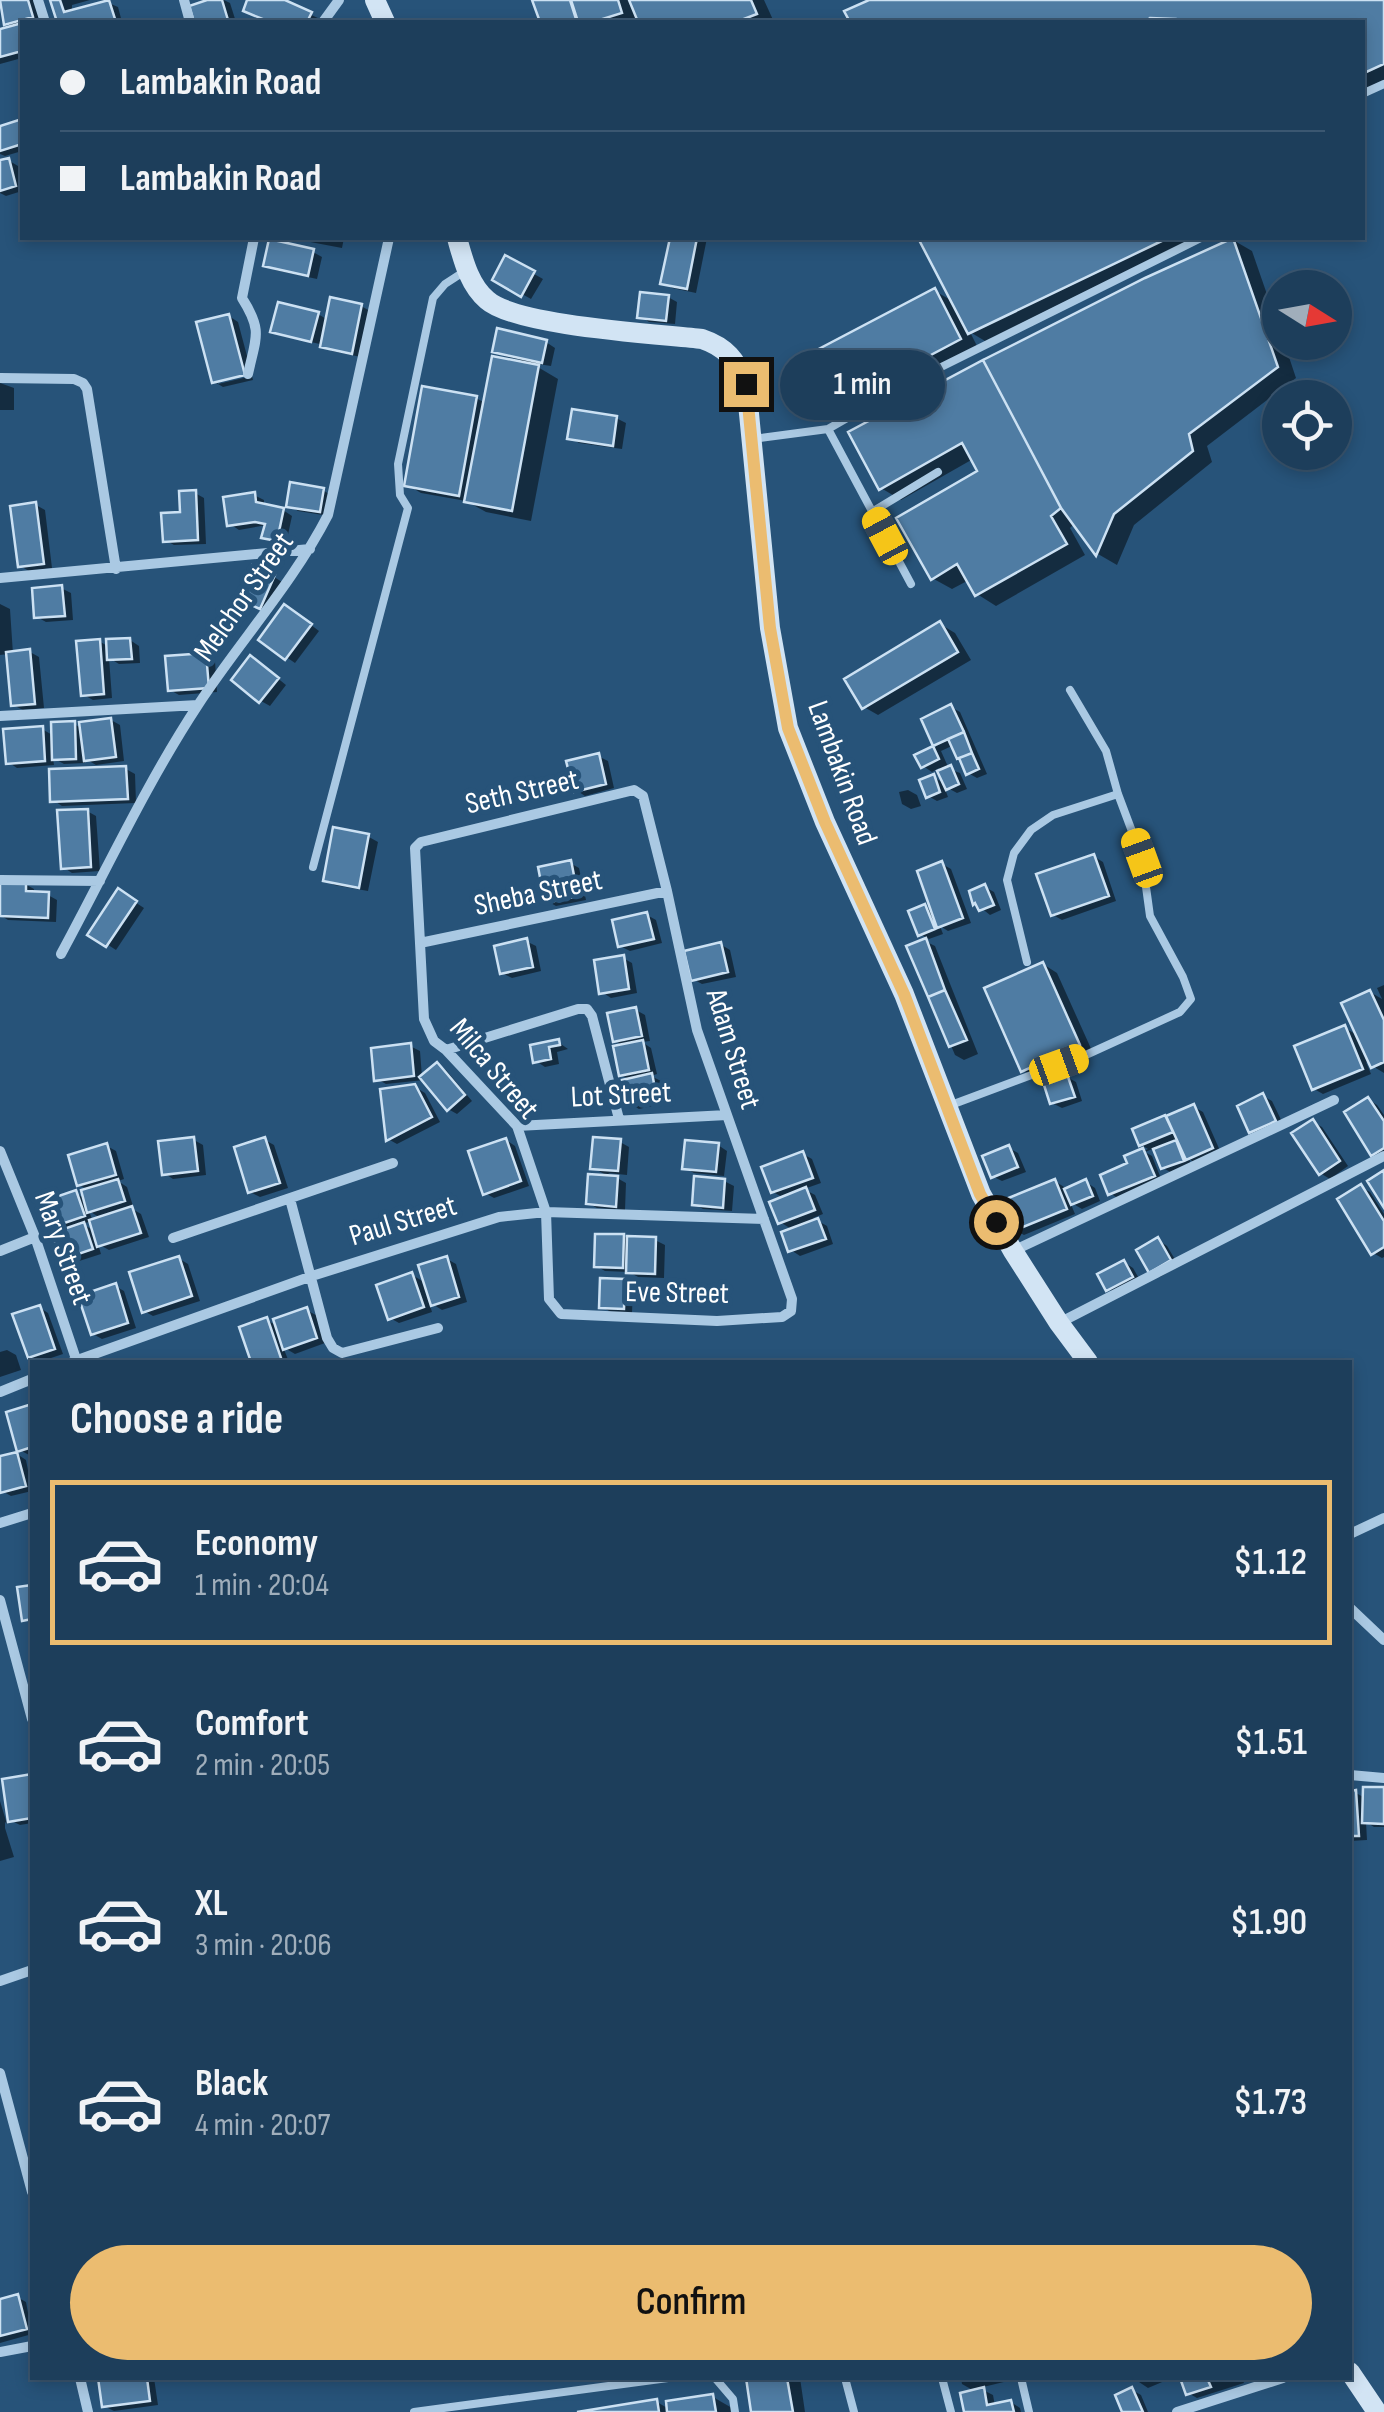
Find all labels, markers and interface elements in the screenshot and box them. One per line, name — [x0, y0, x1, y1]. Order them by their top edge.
text: Lambakin Road — [120, 60, 321, 105]
text: Lambakin Road — [120, 156, 321, 201]
north arrow — [1262, 270, 1352, 360]
map controls — [1262, 270, 1352, 470]
callout: 1 min — [781, 349, 946, 419]
route end — [724, 362, 769, 407]
text: 1 min — [833, 365, 892, 404]
button: locate — [1262, 380, 1352, 470]
car — [858, 502, 912, 570]
street label: Melchor Street — [186, 525, 302, 669]
street label: Lambakin Road — [799, 696, 885, 850]
street label: Seth Street — [462, 762, 582, 822]
car — [1118, 825, 1166, 891]
street label: Sheba Street — [471, 862, 605, 924]
street label: Adam Street — [697, 984, 768, 1113]
street label: Milca Street — [442, 1011, 546, 1127]
car — [1026, 1041, 1092, 1089]
street label: Lot Street — [570, 1074, 672, 1116]
street label: Mary Street — [26, 1186, 100, 1310]
street label: Paul Street — [345, 1188, 461, 1254]
route start — [974, 1200, 1019, 1245]
street label: Eve Street — [625, 1274, 729, 1312]
text: Choose a ride — [70, 1392, 283, 1447]
icon: car — [75, 1518, 165, 1608]
text: Economy — [195, 1521, 318, 1566]
text: $1.12 — [1233, 1540, 1307, 1585]
text: 1 min · 20:04 — [195, 1566, 329, 1605]
icon: car — [75, 1698, 165, 1788]
text: Comfort — [195, 1701, 309, 1746]
text: $1.51 — [1234, 1720, 1307, 1765]
text: 2 min · 20:05 — [195, 1746, 330, 1785]
icon: car — [75, 1878, 165, 1968]
text: XL — [195, 1881, 228, 1926]
text: $1.90 — [1230, 1900, 1307, 1945]
text: 3 min · 20:06 — [195, 1926, 332, 1965]
icon: car — [75, 2058, 165, 2148]
text: Black — [195, 2061, 268, 2106]
text: $1.73 — [1233, 2080, 1307, 2125]
text: 4 min · 20:07 — [195, 2106, 330, 2145]
button: Confirm — [70, 2245, 1312, 2360]

